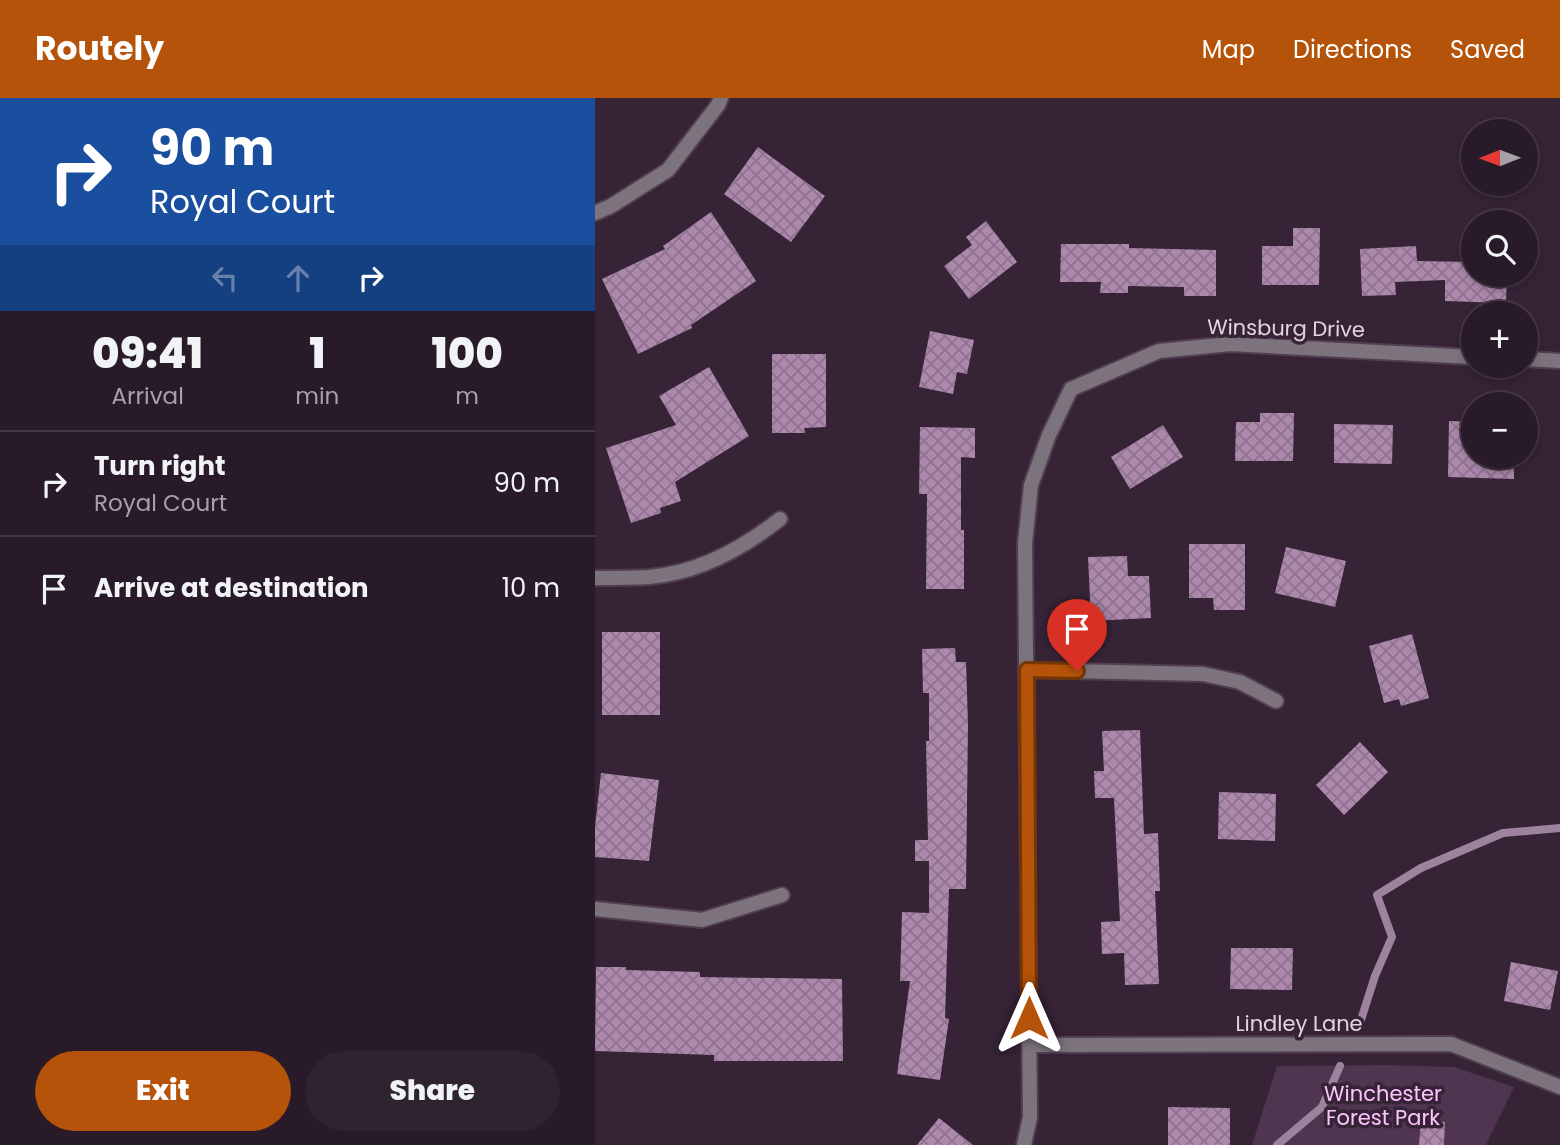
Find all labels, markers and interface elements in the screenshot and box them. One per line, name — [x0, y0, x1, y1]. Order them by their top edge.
text: Routely — [35, 25, 164, 72]
text: Map — [1202, 33, 1255, 66]
text: Directions — [1293, 33, 1412, 66]
text: Saved — [1450, 33, 1525, 66]
text: 90 m — [150, 114, 274, 182]
north arrow — [1461, 119, 1538, 196]
map controls — [1461, 119, 1538, 469]
icon: right — [35, 126, 126, 217]
text: Royal Court — [150, 179, 335, 224]
button: search — [1461, 210, 1538, 287]
icon: left — [206, 259, 244, 297]
icon: ahead — [279, 259, 317, 297]
icon: right — [352, 259, 390, 297]
button: + — [1461, 301, 1538, 378]
street label: Winsburg Drive — [1207, 312, 1365, 344]
text: 09:41 — [92, 324, 203, 383]
text: 1 — [309, 324, 325, 383]
text: 100 — [431, 324, 503, 383]
text: Arrival — [111, 380, 184, 412]
text: min — [295, 380, 339, 412]
text: m — [455, 380, 479, 412]
button: − — [1461, 392, 1538, 469]
text: Turn right — [94, 448, 226, 484]
icon: right — [35, 465, 73, 503]
text: 90 m — [494, 465, 560, 501]
text: Royal Court — [94, 487, 227, 519]
icon: arrive — [35, 570, 73, 608]
text: Arrive at destination — [94, 570, 369, 606]
text: 10 m — [502, 570, 560, 606]
pin — [1047, 599, 1107, 671]
icon: arrive — [1058, 610, 1096, 648]
position arrow — [992, 981, 1066, 1055]
street label: Lindley Lane — [1235, 1009, 1363, 1038]
button: Exit — [35, 1051, 291, 1131]
button: Share — [305, 1051, 560, 1131]
park label: Winchester Forest Park — [1324, 1079, 1442, 1132]

